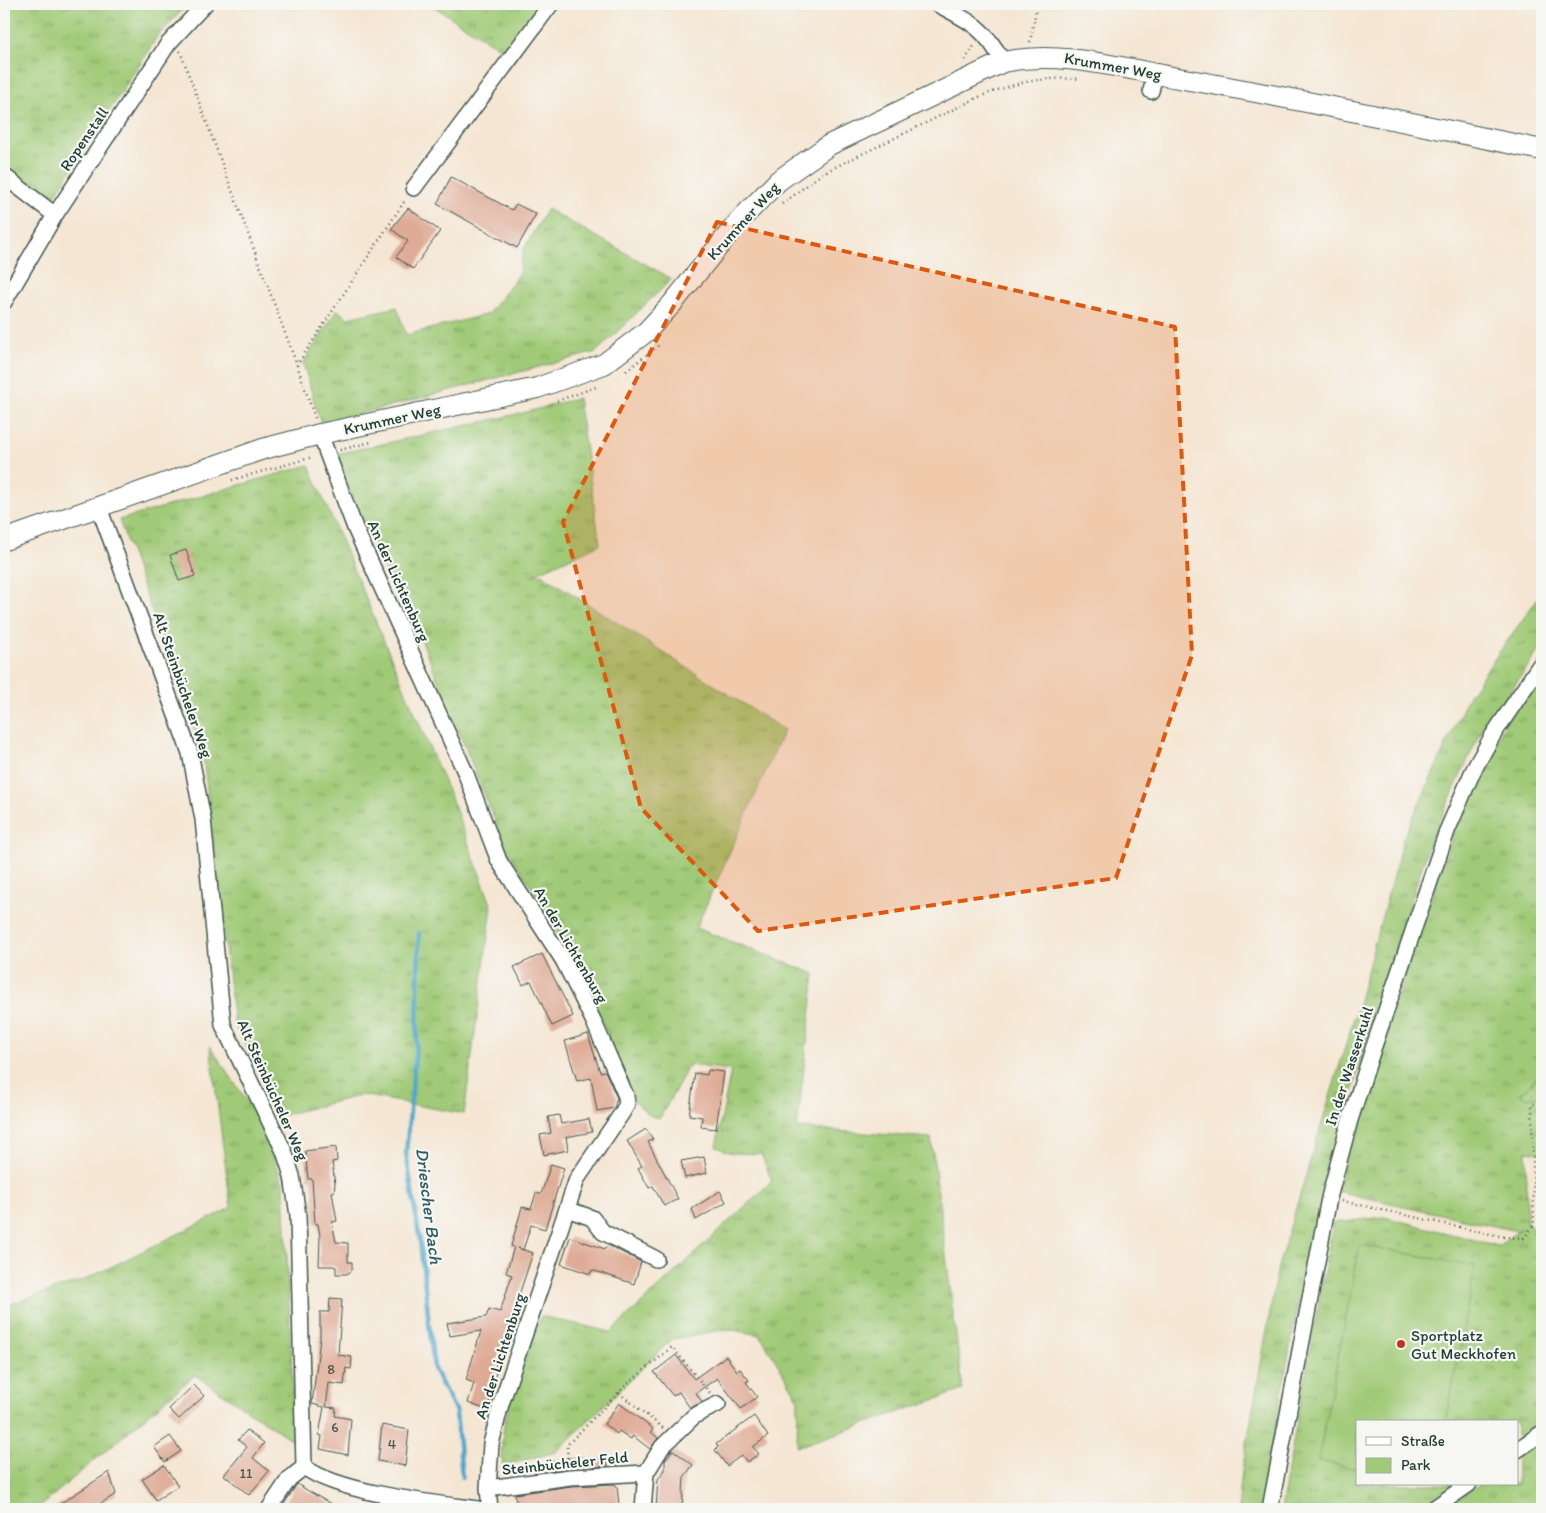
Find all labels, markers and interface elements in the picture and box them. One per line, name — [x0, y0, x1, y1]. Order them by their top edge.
street label: Krummer Weg — [1063, 48, 1164, 84]
street label: Ropenstall — [56, 103, 113, 175]
street label: Krummer Weg — [703, 177, 784, 264]
street label: Krummer Weg — [342, 399, 443, 439]
street label: An der Lichtenburg — [364, 517, 435, 646]
street label: Alt Steinbücheler Weg — [149, 610, 217, 761]
street label: An der Lichtenburg — [530, 883, 612, 1007]
street label: In der Wasserkuhl — [1321, 1003, 1377, 1128]
street label: Alt Steinbücheler Weg — [233, 1016, 313, 1164]
water label: Driescher Bach — [411, 1147, 447, 1266]
street label: An der Lichtenburg — [471, 1290, 530, 1421]
place label: Sportplatz Gut Meckhofen — [1411, 1326, 1516, 1363]
marker: Sportplatz Gut Meckhofen — [1395, 1338, 1407, 1350]
house number: 8 — [327, 1361, 335, 1378]
house number: 6 — [331, 1419, 339, 1436]
legend — [1356, 1420, 1518, 1486]
text: Straße — [1401, 1432, 1445, 1450]
house number: 4 — [388, 1436, 397, 1453]
street label: Steinbücheler Feld — [501, 1447, 629, 1479]
text: Park — [1401, 1456, 1431, 1474]
house number: 11 — [240, 1465, 253, 1482]

